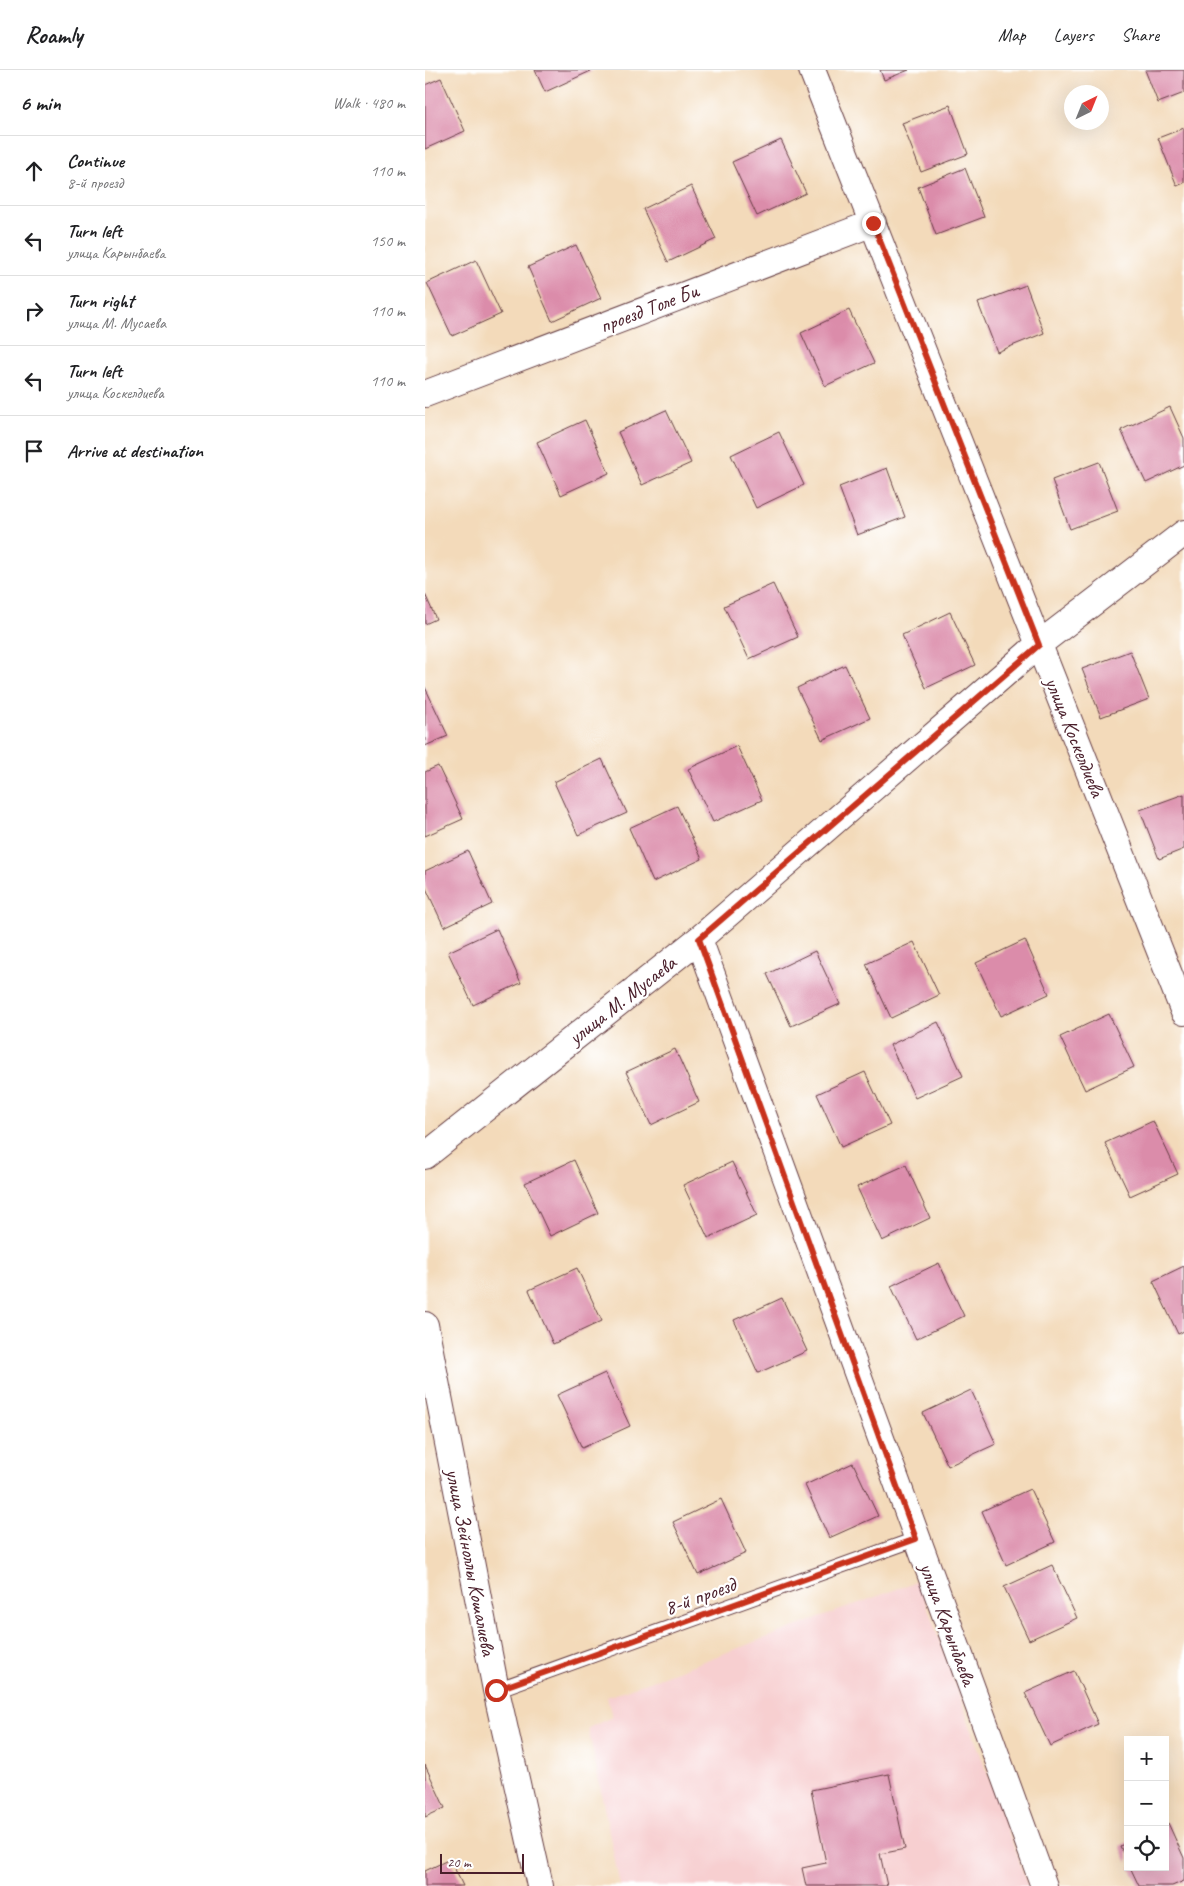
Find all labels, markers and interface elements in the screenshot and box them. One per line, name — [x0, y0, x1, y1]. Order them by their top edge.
text: Roamly — [25, 20, 82, 50]
text: Map — [998, 24, 1026, 46]
text: Layers — [1054, 24, 1093, 46]
text: Share — [1121, 24, 1159, 46]
north arrow — [1064, 85, 1109, 130]
text: 6 min — [20, 90, 61, 116]
text: Walk · 480 m — [333, 93, 405, 113]
text: Continue — [67, 149, 124, 173]
icon: ahead — [20, 157, 48, 185]
text: 110 m — [371, 161, 405, 181]
text: 8-й проезд — [67, 173, 123, 193]
route end — [862, 212, 885, 235]
text: Turn left — [67, 219, 122, 243]
icon: left — [20, 227, 48, 255]
text: 150 m — [371, 231, 405, 251]
text: улица Карынбаева — [67, 243, 165, 263]
street label: проезд Толе Би — [596, 277, 704, 339]
text: Turn right — [67, 289, 134, 313]
icon: right — [20, 297, 48, 325]
text: 110 m — [371, 301, 405, 321]
text: улица М. Мусаева — [67, 313, 166, 333]
text: Turn left — [67, 359, 122, 383]
icon: left — [20, 367, 48, 395]
text: 110 m — [371, 371, 405, 391]
text: улица Коскелдиева — [67, 383, 164, 403]
icon: arrive — [20, 437, 48, 465]
text: Arrive at destination — [67, 439, 203, 463]
street label: улица Коскелдиева — [1038, 671, 1111, 802]
street label: улица М. Мусаева — [561, 949, 683, 1051]
street label: улица Зейноллы Кошалиева — [440, 1464, 502, 1659]
street label: улица Карынбаева — [913, 1557, 983, 1691]
street label: 8-й проезд — [661, 1570, 742, 1621]
route start — [485, 1679, 508, 1702]
map controls — [1124, 1736, 1169, 1871]
button: + — [1124, 1736, 1169, 1781]
button: − — [1124, 1781, 1169, 1826]
button: locate — [1124, 1826, 1169, 1871]
scale bar — [440, 1851, 524, 1874]
text: 20 m — [447, 1854, 471, 1871]

